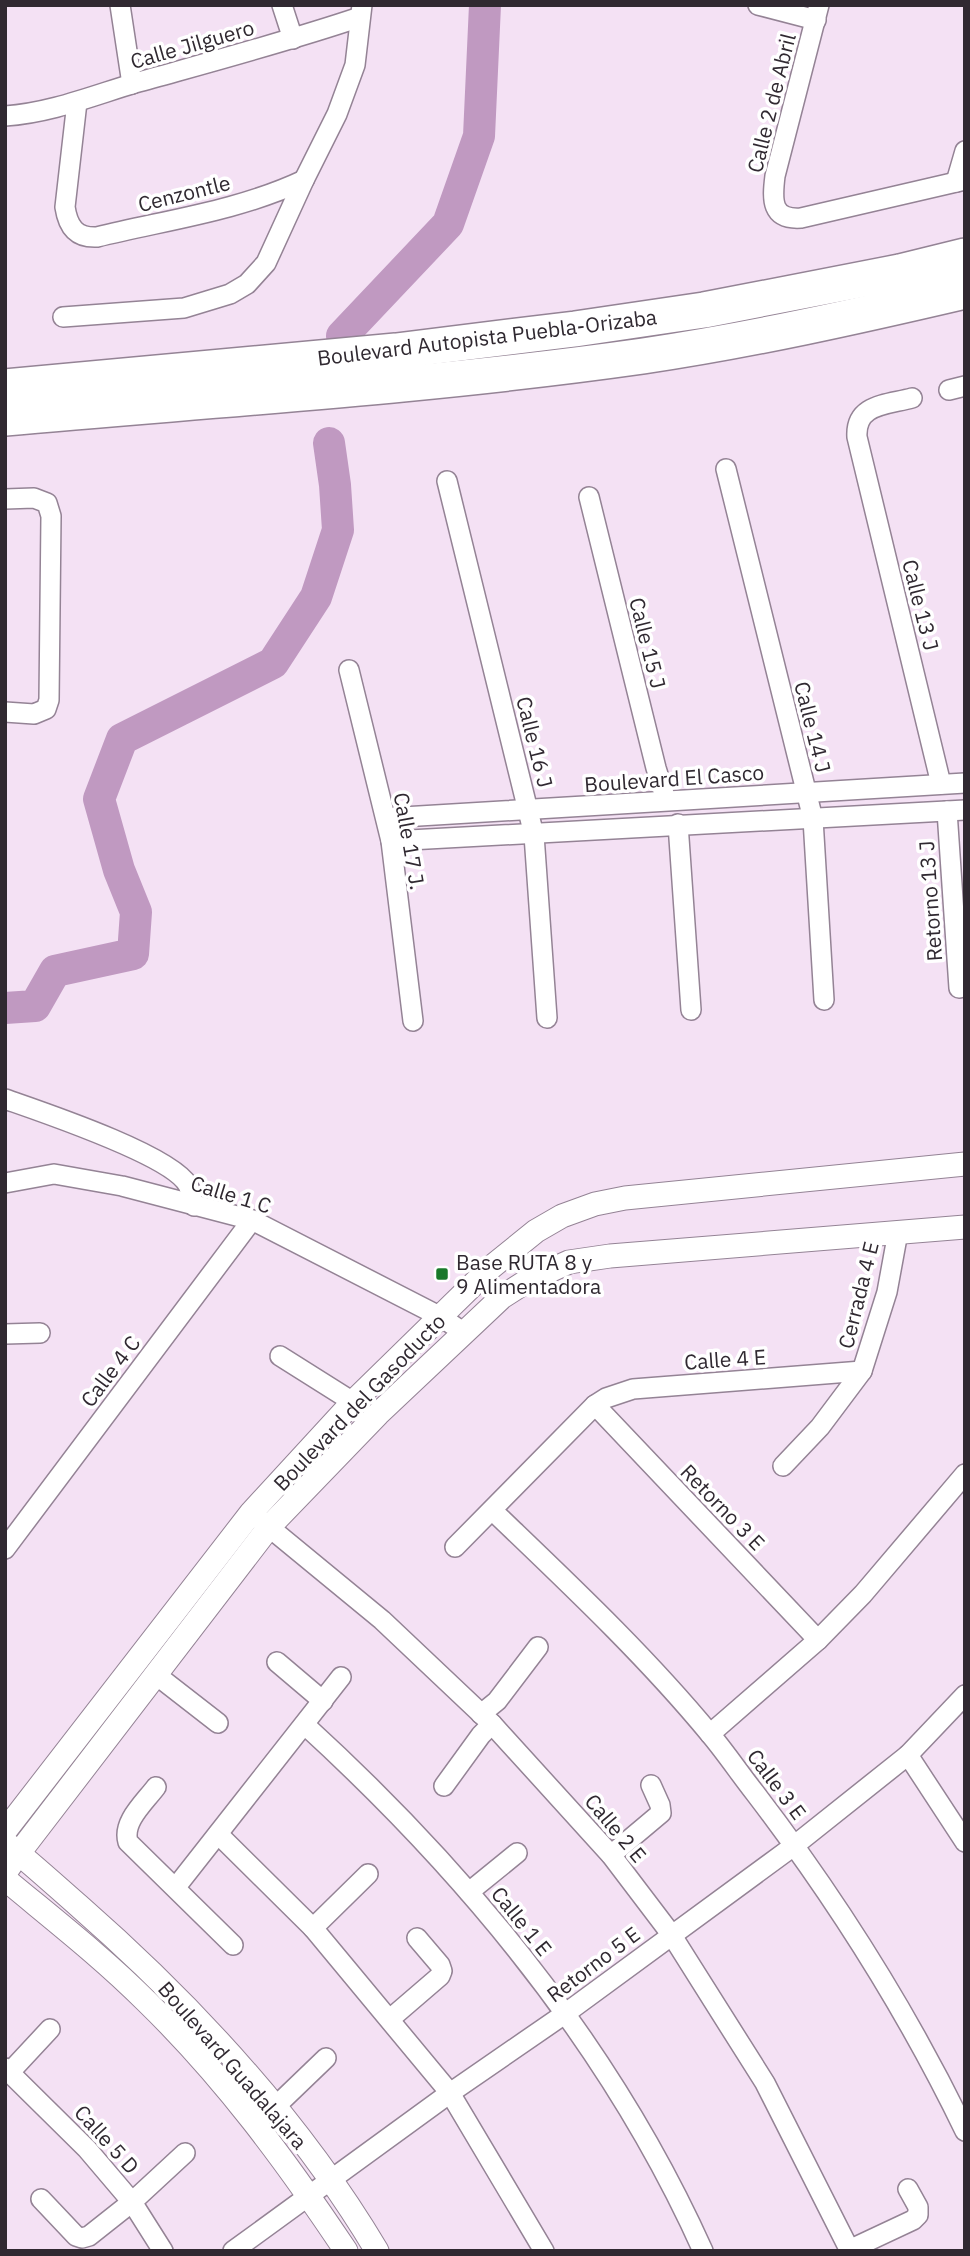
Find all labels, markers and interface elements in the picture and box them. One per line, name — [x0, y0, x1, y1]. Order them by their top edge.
street label: Calle Jilguero — [127, 13, 257, 75]
street label: Calle 2 de Abril — [740, 30, 802, 176]
street label: Cenzontle — [135, 168, 233, 218]
street label: Boulevard Autopista Puebla-Orizaba — [316, 302, 658, 372]
street label: Calle 13 J — [896, 557, 946, 653]
street label: Calle 15 J — [623, 595, 673, 691]
street label: Calle 14 J — [788, 679, 838, 775]
street label: Calle 16 J — [510, 694, 560, 790]
street label: Boulevard El Casco — [583, 758, 765, 798]
street label: Calle 17 J. — [388, 790, 432, 892]
street label: Retorno 13 J — [912, 840, 948, 962]
street label: Calle 1 C — [187, 1169, 275, 1219]
street label: Cerrada 4 E — [831, 1239, 885, 1351]
place label: Base RUTA 8 y 9 Alimentadora — [456, 1248, 601, 1300]
marker: Base RUTA 8 y 9 Alimentadora — [434, 1266, 450, 1282]
street label: Boulevard del Gasoducto — [267, 1307, 451, 1497]
street label: Calle 4 C — [74, 1330, 146, 1412]
street label: Calle 4 E — [683, 1342, 767, 1376]
street label: Retorno 3 E — [675, 1458, 771, 1556]
street label: Calle 3 E — [741, 1743, 813, 1825]
street label: Calle 2 E — [579, 1788, 653, 1868]
street label: Calle 1 E — [485, 1880, 559, 1962]
street label: Retorno 5 E — [541, 1920, 645, 2008]
street label: Boulevard Guadalajara — [152, 1975, 314, 2155]
street label: Calle 5 D — [69, 2099, 145, 2179]

